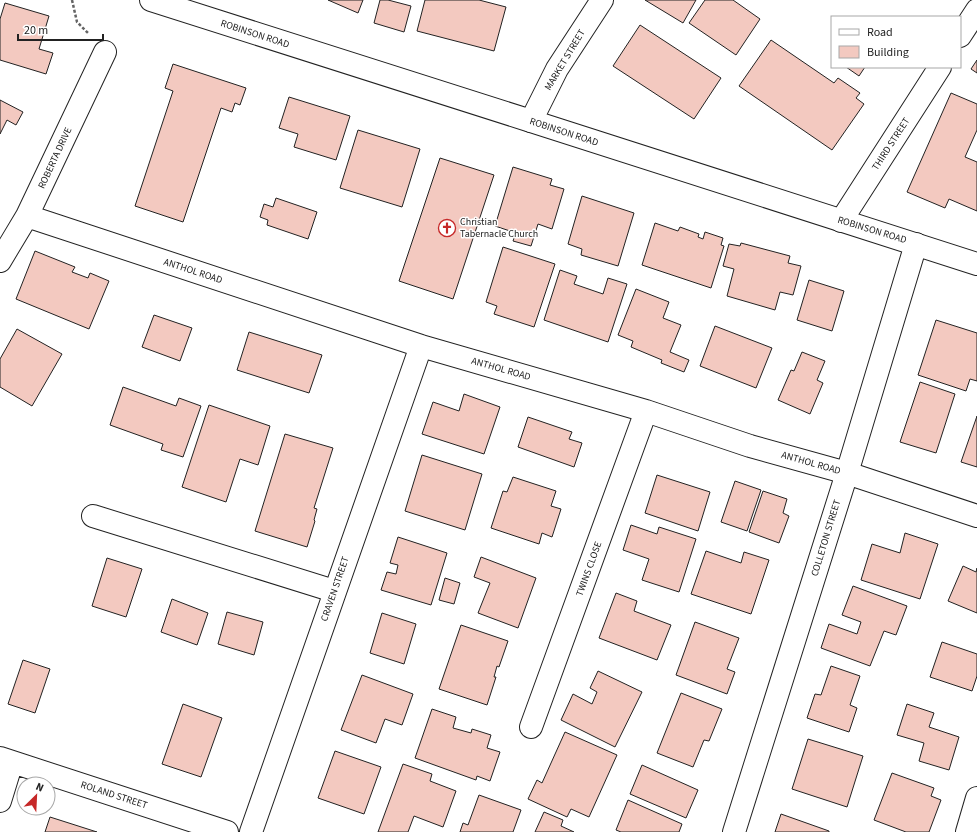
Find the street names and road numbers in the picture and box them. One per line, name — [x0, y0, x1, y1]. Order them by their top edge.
street label: ROBINSON ROAD — [219, 16, 291, 52]
street label: MARKET STREET — [541, 26, 589, 93]
street label: ROBINSON ROAD — [528, 114, 600, 150]
street label: THIRD STREET — [869, 114, 914, 173]
street label: ROBERTA DRIVE — [35, 125, 75, 191]
street label: ROBINSON ROAD — [836, 213, 908, 247]
street label: ANTHOL ROAD — [162, 255, 224, 287]
street label: ANTHOL ROAD — [470, 354, 532, 384]
street label: ANTHOL ROAD — [780, 448, 842, 478]
street label: COLLETON STREET — [808, 497, 844, 578]
street label: TWINS CLOSE — [573, 540, 605, 598]
street label: CRAVEN STREET — [317, 554, 353, 623]
street label: ROLAND STREET — [79, 778, 150, 813]

